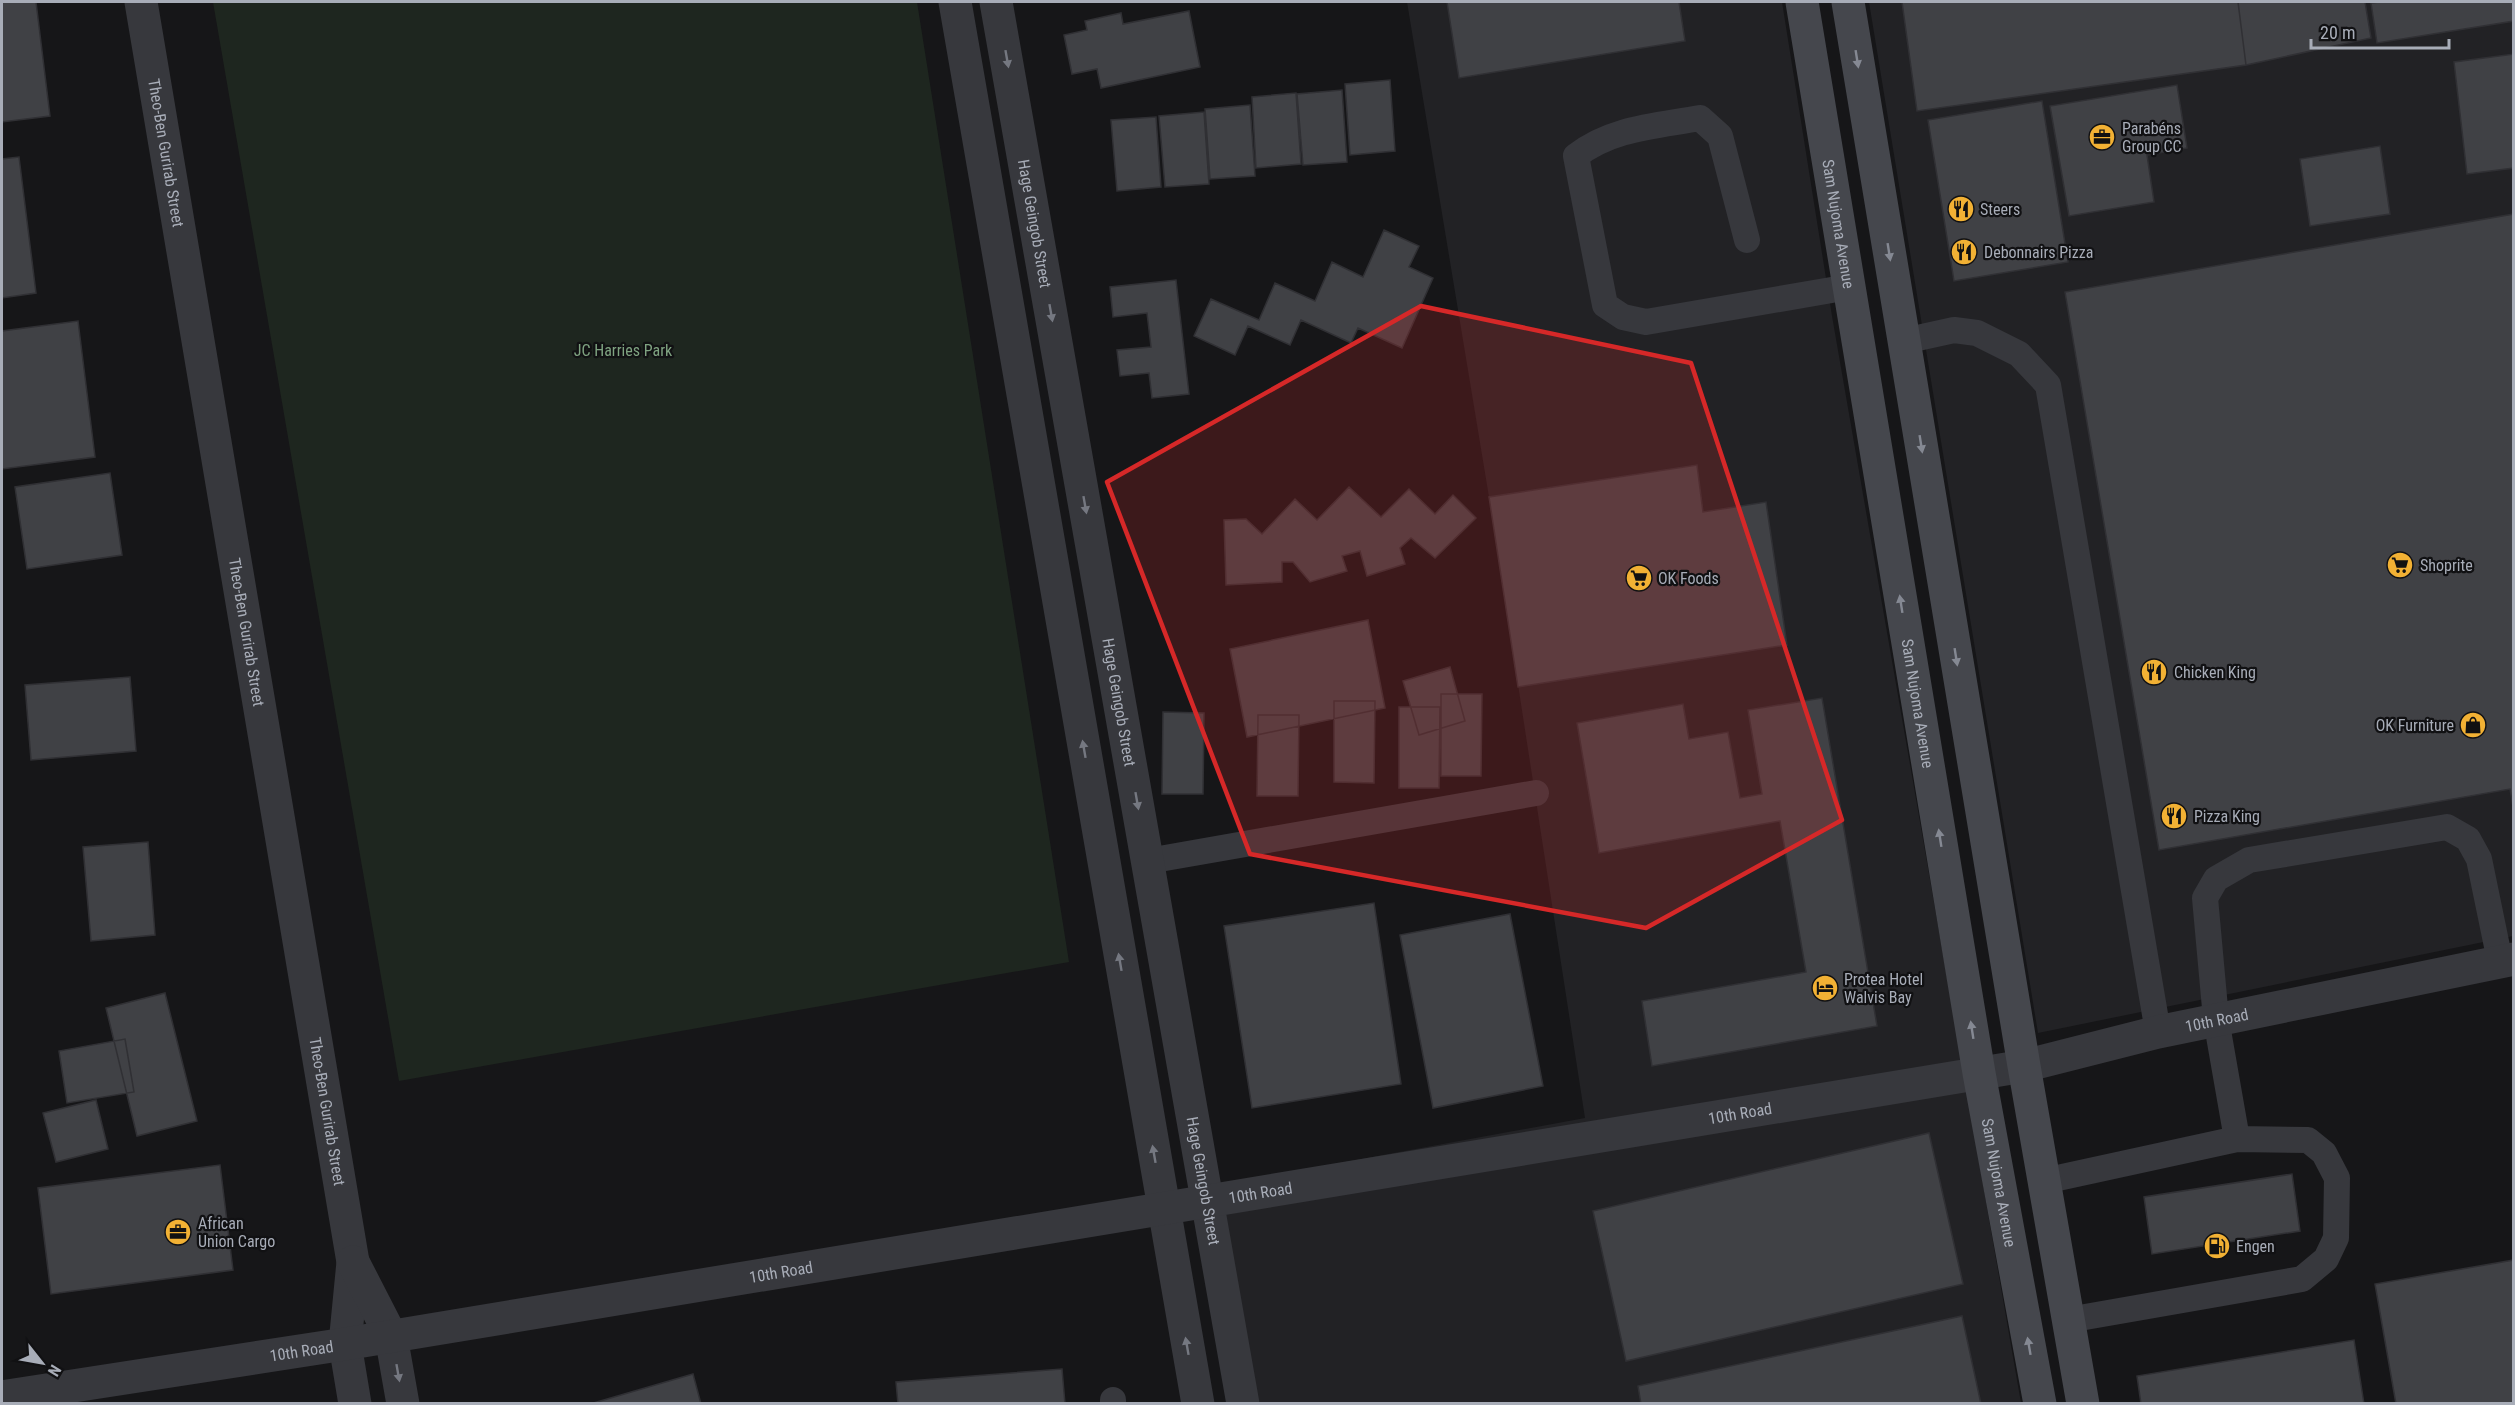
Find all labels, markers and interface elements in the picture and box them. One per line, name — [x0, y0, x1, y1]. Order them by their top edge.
scale bar — [2311, 12, 2449, 50]
text: 20 m — [2320, 22, 2355, 43]
one-way arrow — [1002, 50, 1011, 69]
one-way arrow — [1853, 50, 1862, 69]
street label: Theo-Ben Gurirab Street — [144, 77, 188, 229]
place label: Parabéns Group CC — [2122, 119, 2182, 156]
office icon: Parabéns Group CC — [2087, 122, 2117, 152]
street label: Hage Geingob Street — [1014, 158, 1055, 290]
street label: Sam Nujoma Avenue — [1818, 158, 1858, 290]
restaurant icon: Steers — [1946, 194, 1976, 224]
place label: Steers — [1980, 200, 2020, 219]
restaurant icon: Debonnairs Pizza — [1949, 237, 1979, 267]
one-way arrow — [1885, 242, 1894, 261]
place label: Debonnairs Pizza — [1984, 243, 2093, 262]
one-way arrow — [1047, 304, 1056, 323]
park label: JC Harries Park — [574, 341, 673, 360]
one-way arrow — [1917, 435, 1926, 454]
one-way arrow — [1081, 496, 1090, 515]
supermarket icon: Shoprite — [2385, 550, 2415, 580]
place label: Shoprite — [2420, 556, 2473, 575]
street label: Theo-Ben Gurirab Street — [225, 557, 268, 708]
supermarket icon: OK Foods — [1624, 563, 1654, 593]
place label: OK Foods — [1658, 569, 1719, 588]
one-way arrow — [1897, 594, 1906, 613]
street label: Hage Geingob Street — [1098, 637, 1140, 768]
street label: Sam Nujoma Avenue — [1897, 638, 1937, 769]
one-way arrow — [1952, 648, 1961, 667]
restaurant icon: Chicken King — [2139, 657, 2169, 687]
place label: Chicken King — [2174, 663, 2256, 682]
shop icon: OK Furniture — [2458, 710, 2488, 740]
place label: OK Furniture — [2376, 716, 2454, 735]
one-way arrow — [1079, 739, 1088, 758]
one-way arrow — [1133, 791, 1142, 810]
restaurant icon: Pizza King — [2159, 801, 2189, 831]
place label: Pizza King — [2194, 807, 2260, 826]
one-way arrow — [1935, 828, 1944, 847]
one-way arrow — [1116, 952, 1125, 971]
place label: Protea Hotel Walvis Bay — [1844, 970, 1923, 1007]
hotel icon: Protea Hotel Walvis Bay — [1810, 973, 1840, 1003]
street label: 10th Road — [2183, 1005, 2250, 1036]
one-way arrow — [1967, 1020, 1976, 1039]
street label: Theo-Ben Gurirab Street — [305, 1036, 349, 1187]
street label: 10th Road — [1707, 1099, 1773, 1128]
street label: Hage Geingob Street — [1183, 1115, 1224, 1247]
street label: Sam Nujoma Avenue — [1978, 1117, 2020, 1249]
one-way arrow — [1149, 1144, 1158, 1163]
street label: 10th Road — [1227, 1178, 1294, 1208]
place label: African Union Cargo — [198, 1214, 275, 1251]
office icon: African Union Cargo — [163, 1217, 193, 1247]
fuel station icon: Engen — [2202, 1231, 2232, 1261]
place label: Engen — [2236, 1237, 2275, 1256]
street label: 10th Road — [748, 1258, 814, 1287]
north arrow — [12, 1333, 72, 1393]
one-way arrow — [1182, 1336, 1191, 1355]
one-way arrow — [2024, 1336, 2033, 1355]
street label: 10th Road — [268, 1337, 335, 1366]
text: N — [44, 1361, 65, 1380]
one-way arrow — [394, 1364, 403, 1383]

